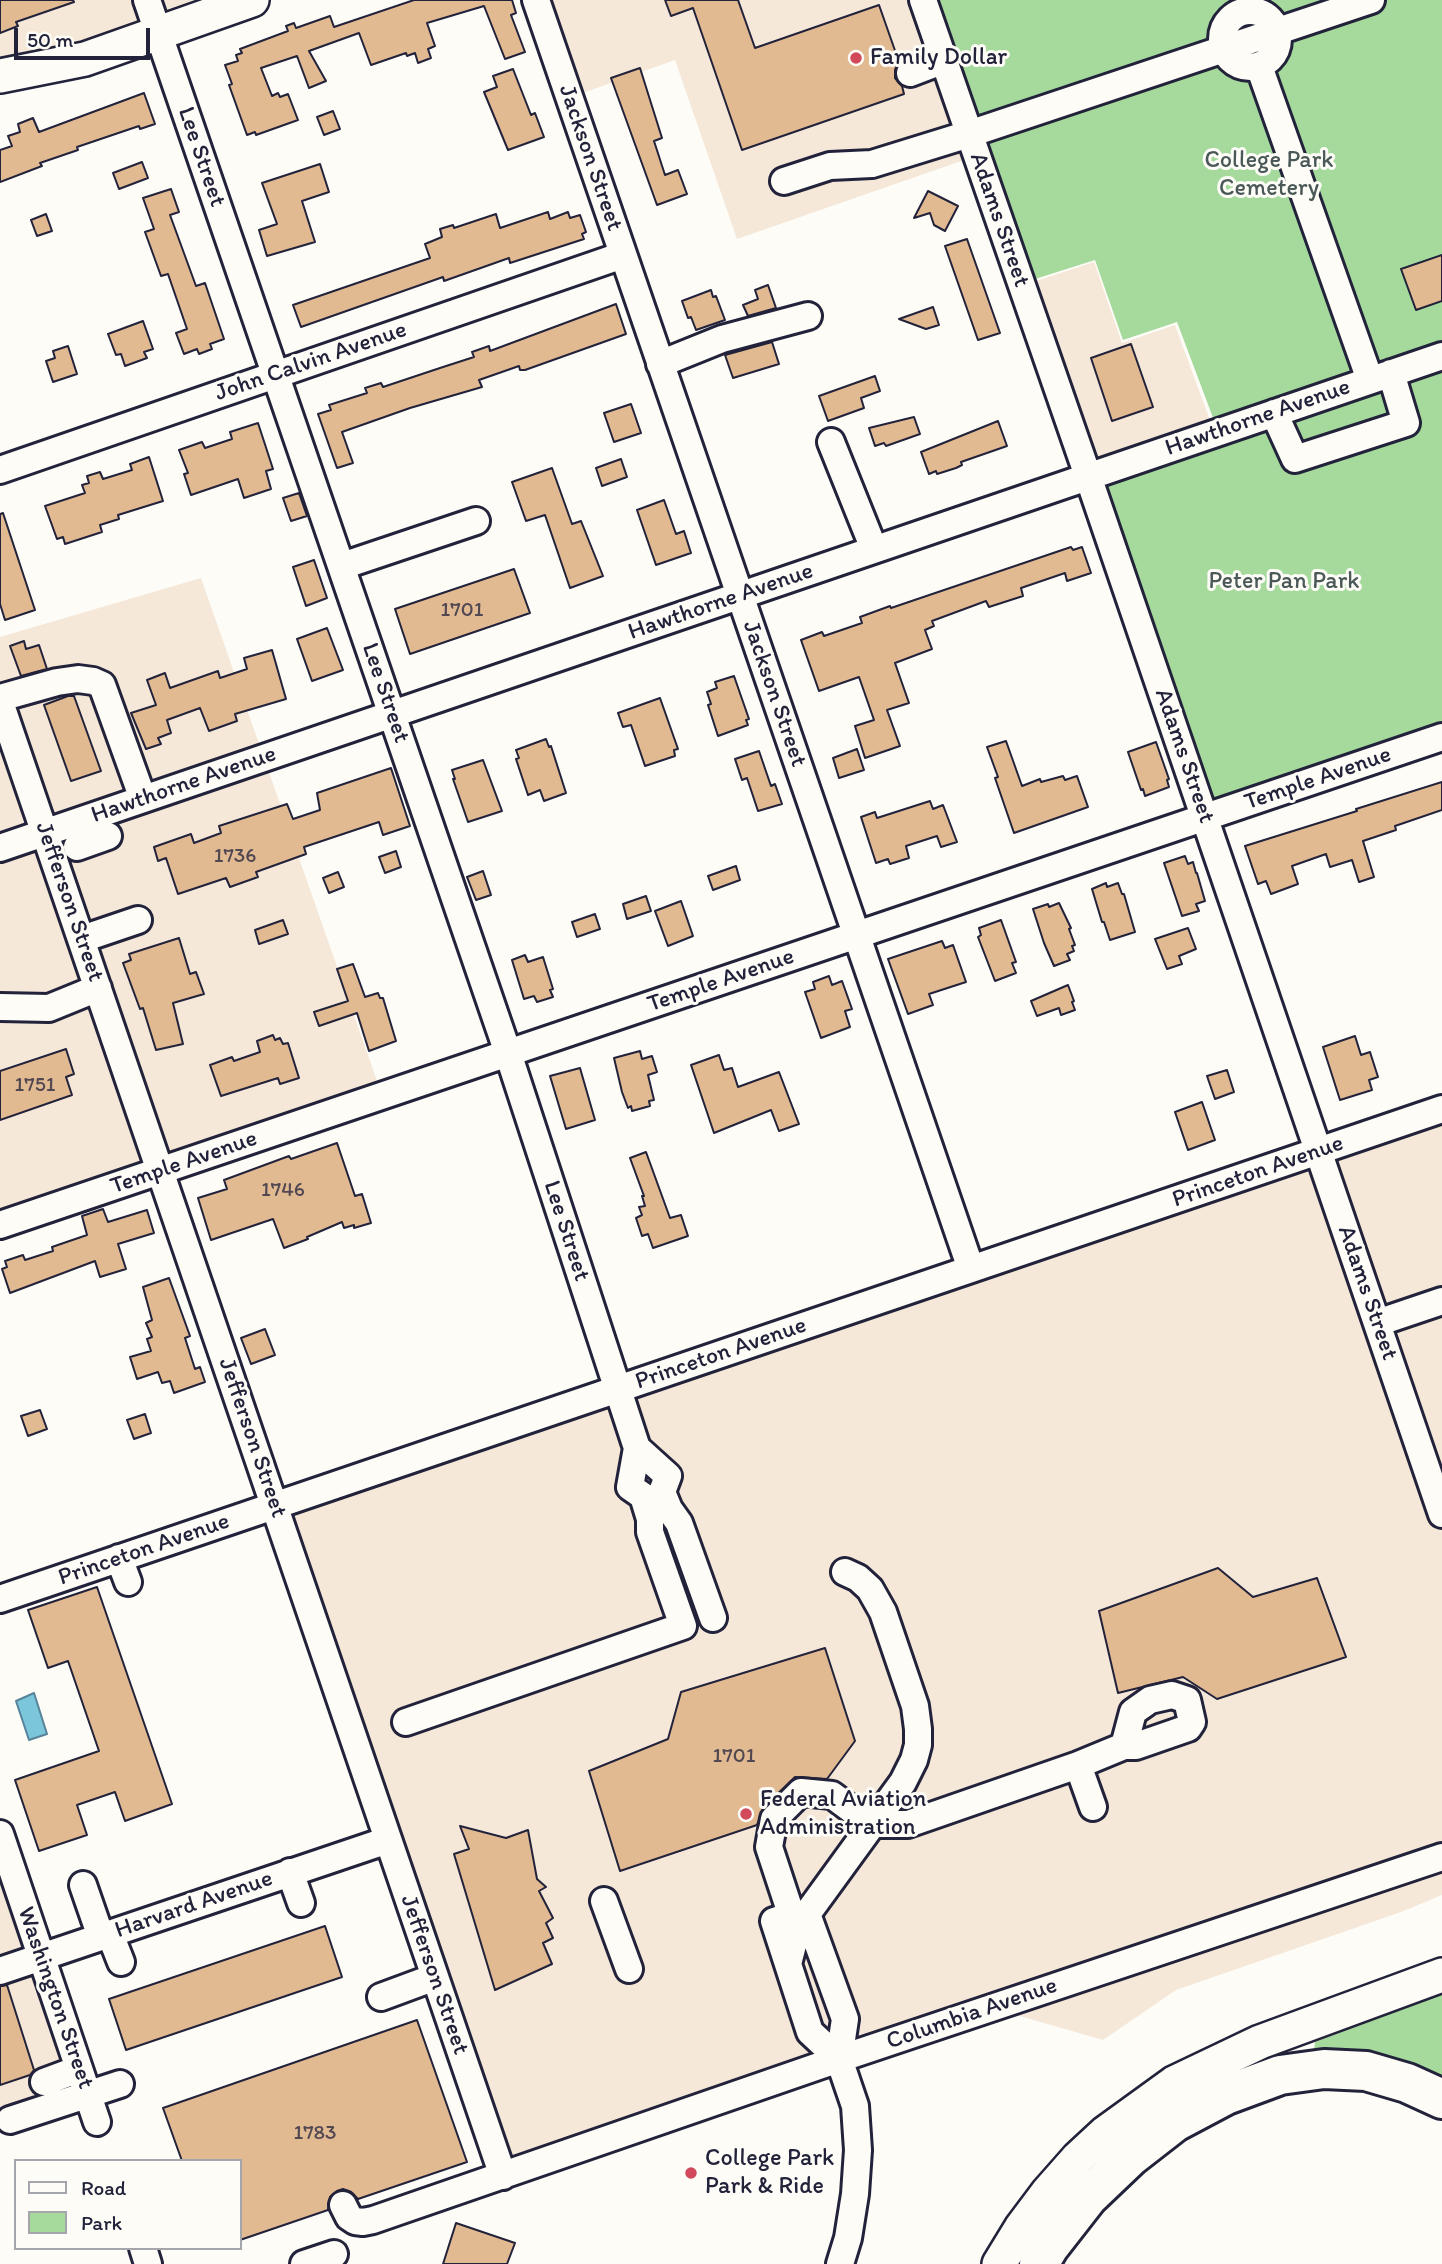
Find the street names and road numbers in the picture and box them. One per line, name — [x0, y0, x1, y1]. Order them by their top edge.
street label: Jackson Street — [552, 81, 628, 235]
street label: Lee Street — [170, 103, 232, 211]
street label: Adams Street — [963, 149, 1035, 291]
street label: John Calvin Avenue — [211, 316, 411, 408]
street label: Hawthorne Avenue — [1162, 373, 1354, 463]
street label: Hawthorne Avenue — [625, 557, 817, 647]
street label: Jackson Street — [736, 617, 812, 771]
street label: Lee Street — [354, 639, 416, 747]
street label: Adams Street — [1148, 685, 1220, 827]
street label: Hawthorne Avenue — [88, 740, 280, 830]
street label: Temple Avenue — [1241, 740, 1395, 818]
street label: Jefferson Street — [28, 818, 110, 986]
street label: Temple Avenue — [644, 942, 798, 1020]
street label: Temple Avenue — [107, 1124, 261, 1202]
street label: Princeton Avenue — [1169, 1129, 1347, 1215]
street label: Lee Street — [536, 1177, 596, 1285]
street label: Adams Street — [1331, 1222, 1403, 1364]
street label: Princeton Avenue — [632, 1311, 810, 1397]
street label: Jefferson Street — [211, 1354, 293, 1522]
street label: Princeton Avenue — [55, 1507, 233, 1593]
street label: Harvard Avenue — [111, 1865, 277, 1945]
street label: Jefferson Street — [393, 1891, 475, 2059]
street label: Washington Street — [10, 1903, 100, 2093]
street label: Columbia Avenue — [883, 1971, 1061, 2057]

